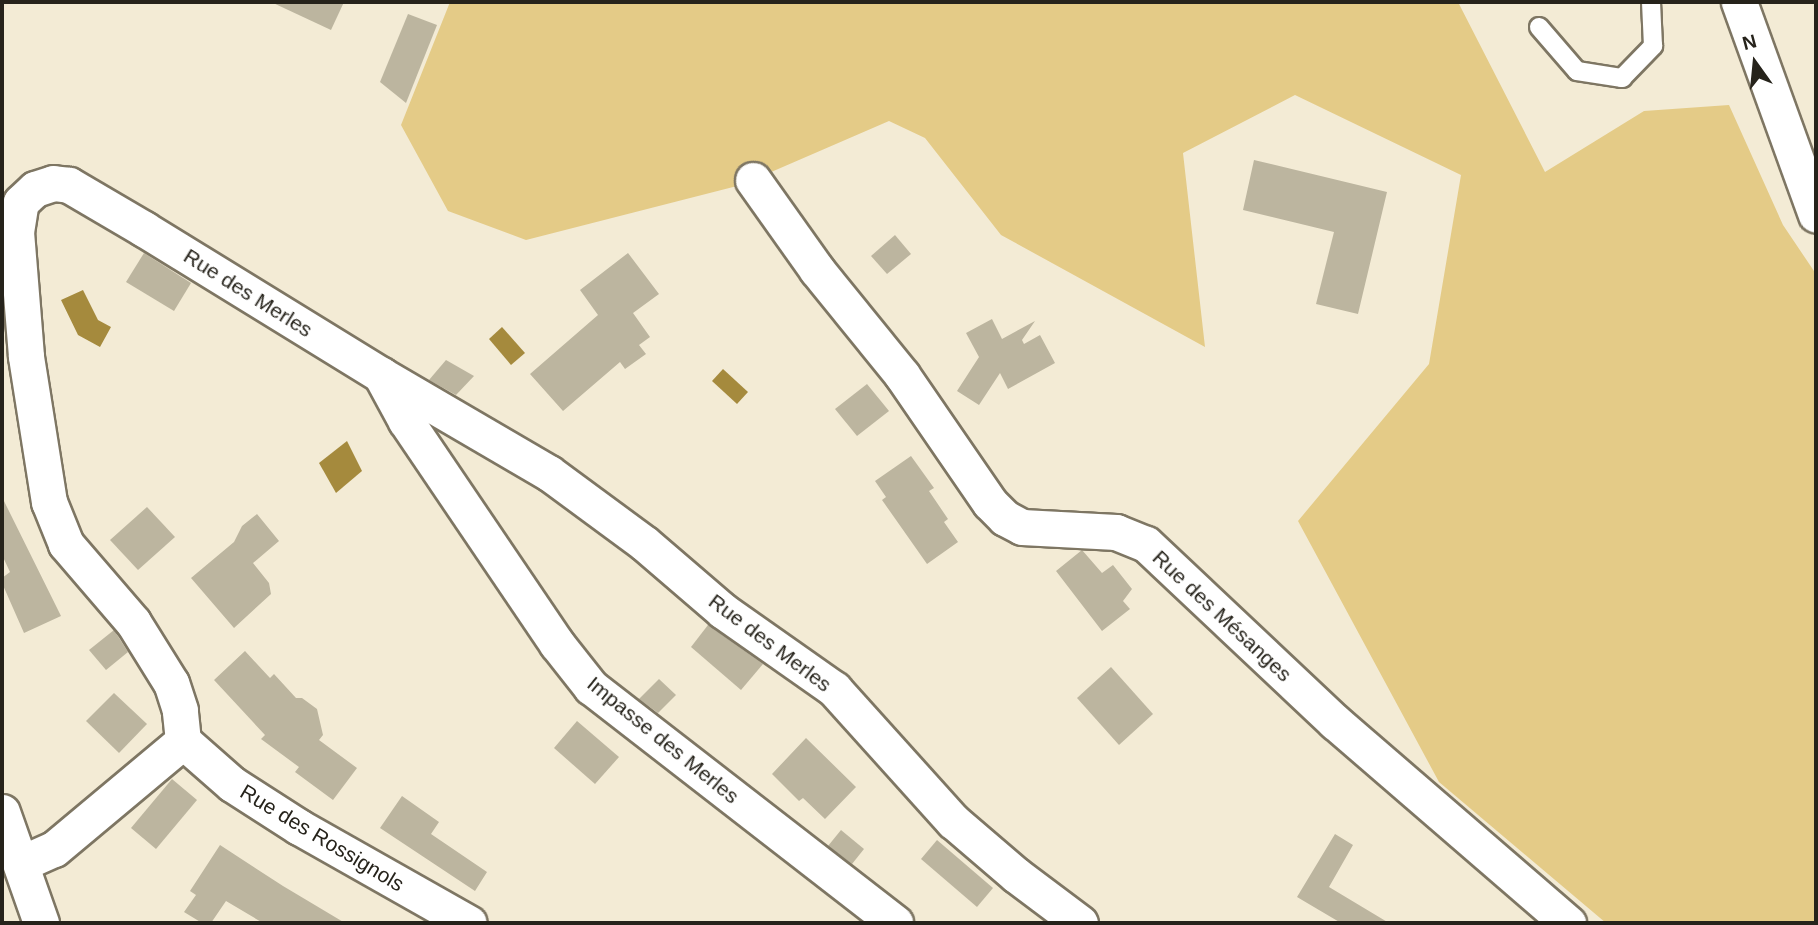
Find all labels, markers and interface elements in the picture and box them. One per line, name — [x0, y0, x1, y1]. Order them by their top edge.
north arrow — [1720, 28, 1790, 98]
text: N — [1740, 30, 1759, 54]
street label: Rue des Merles — [179, 243, 317, 343]
street label: Rue des Mésanges — [1147, 545, 1297, 687]
street label: Rue des Merles — [704, 589, 836, 697]
street label: Impasse des Merles — [582, 671, 744, 809]
street label: Rue des Rossignols — [235, 779, 409, 897]

